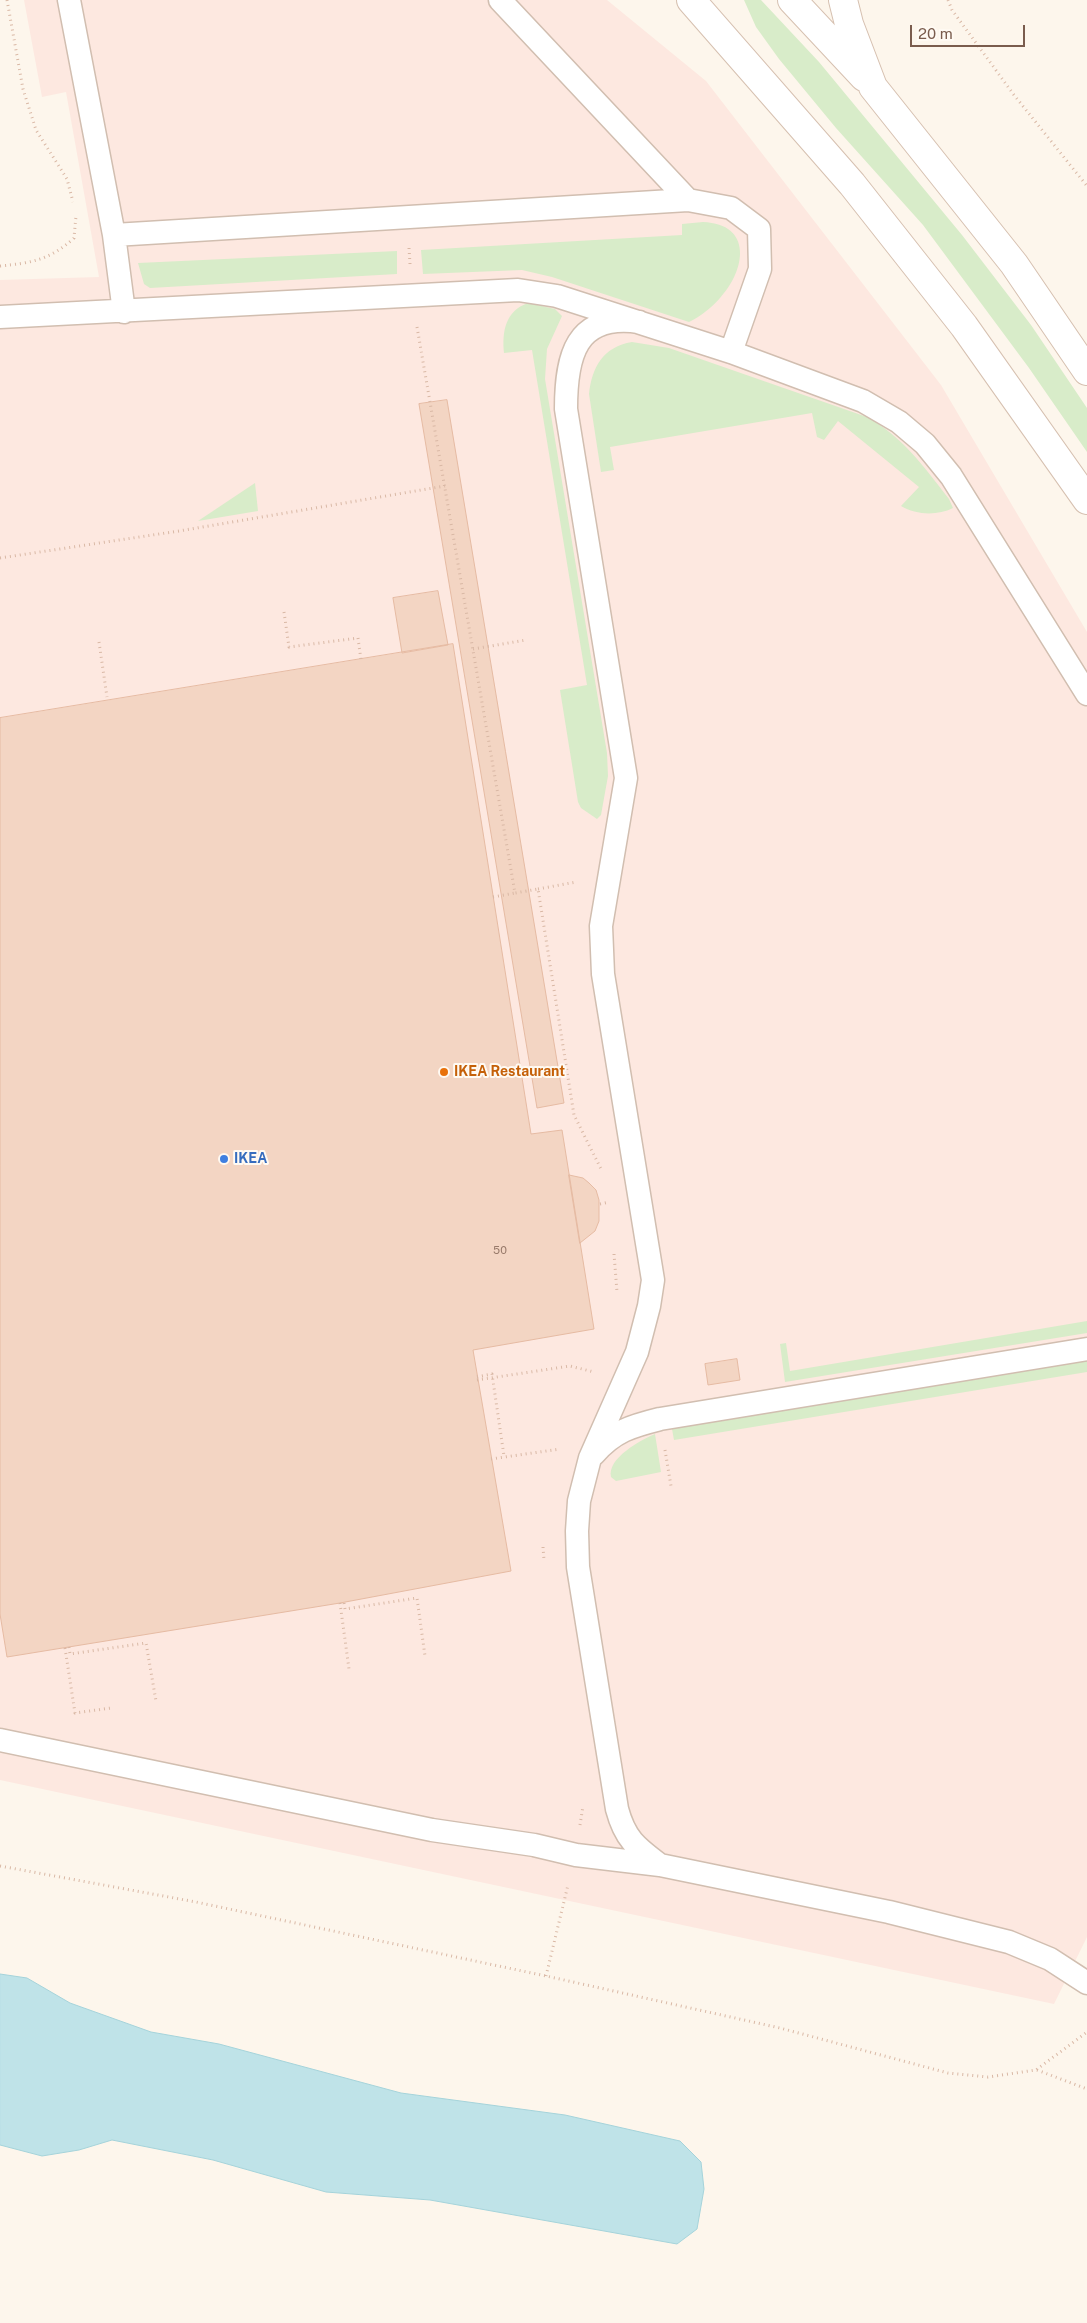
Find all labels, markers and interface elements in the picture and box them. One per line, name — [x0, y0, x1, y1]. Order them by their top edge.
scale bar — [912, 15, 1027, 47]
text: 20 m — [918, 25, 953, 42]
place label: IKEA Restaurant — [454, 1064, 565, 1080]
marker: IKEA Restaurant — [438, 1066, 450, 1078]
place label: IKEA — [234, 1151, 267, 1167]
marker: IKEA — [218, 1153, 230, 1165]
house number: 50 — [493, 1244, 507, 1258]

